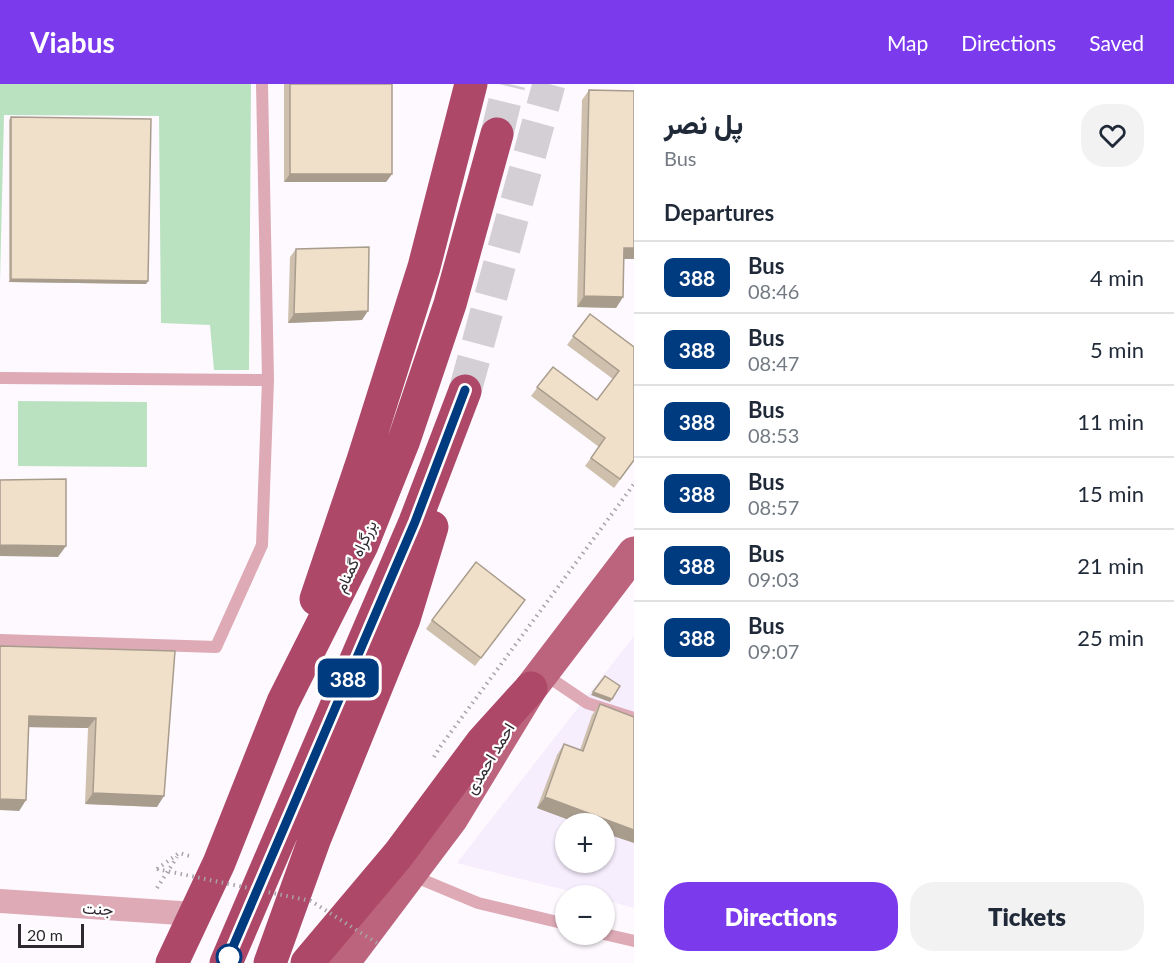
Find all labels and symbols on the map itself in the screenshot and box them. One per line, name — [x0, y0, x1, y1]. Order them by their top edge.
street label: بزرگراه گمنام — [330, 517, 382, 596]
line badge: 388 — [314, 658, 382, 698]
street label: احمد احمدی — [460, 719, 519, 798]
street label: جنت — [82, 897, 114, 920]
scale bar — [18, 921, 84, 948]
unlabelled marker — [216, 944, 242, 963]

